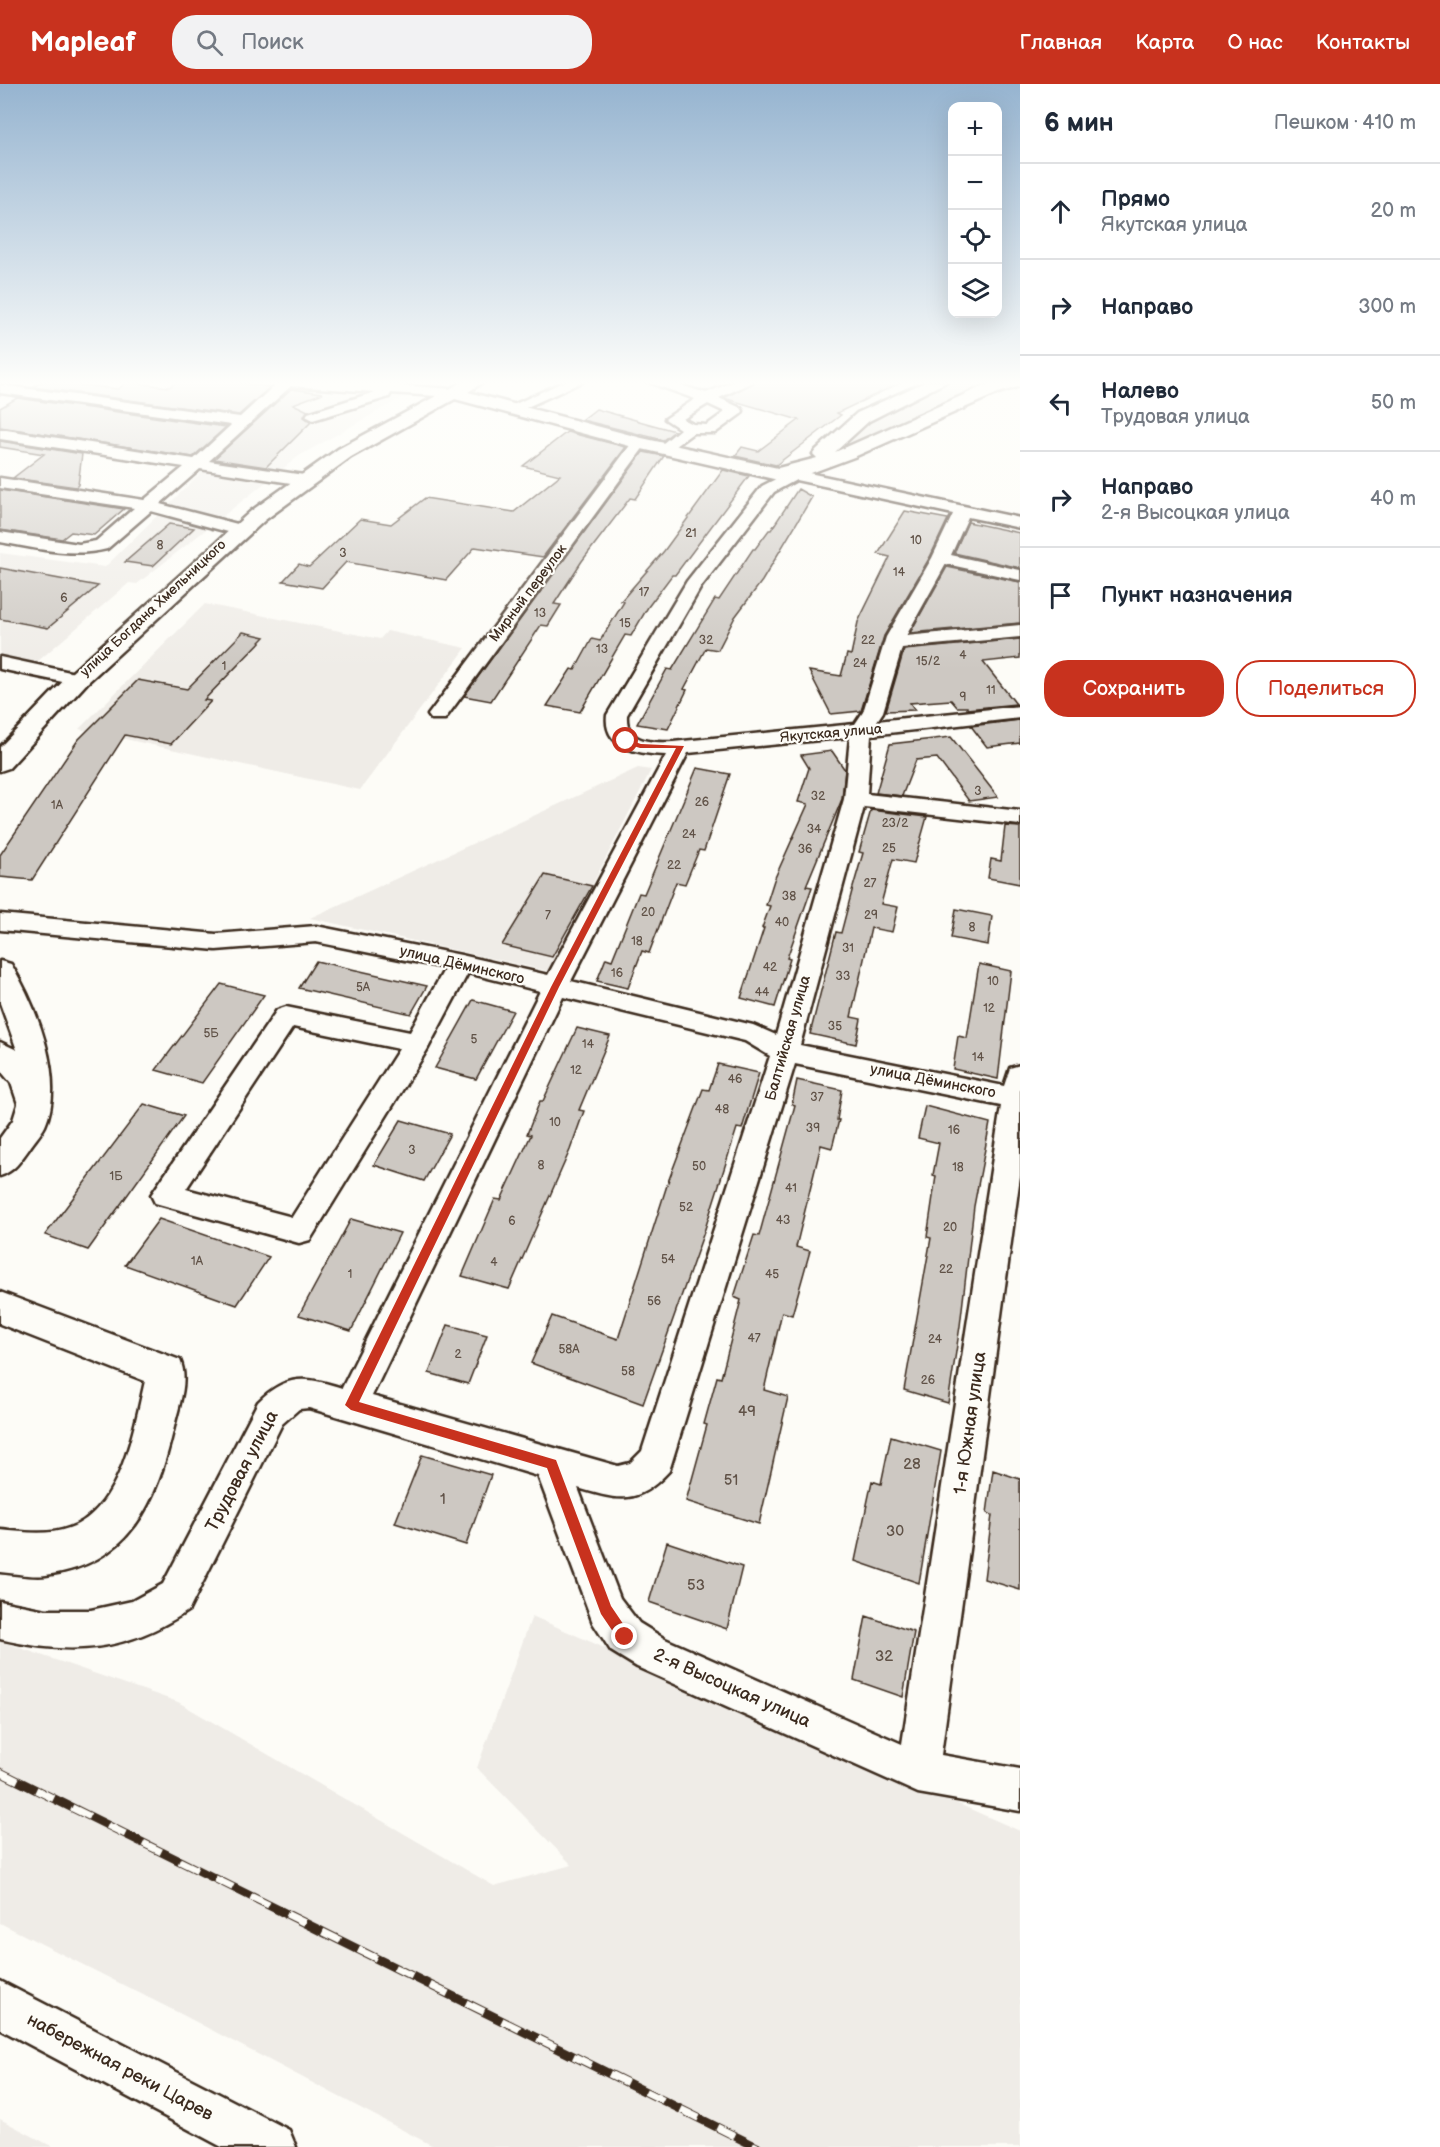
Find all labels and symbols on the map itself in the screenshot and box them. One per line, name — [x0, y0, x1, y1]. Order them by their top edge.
house number: 21 — [685, 526, 697, 541]
house number: 10 — [910, 533, 922, 548]
street label: улица Богдана Хмельницкого — [77, 536, 229, 680]
house number: 8 — [157, 538, 164, 553]
street label: Мирный переулок — [486, 540, 571, 645]
house number: 3 — [339, 546, 347, 561]
house number: 14 — [893, 565, 906, 580]
house number: 17 — [639, 585, 649, 600]
house number: 6 — [60, 591, 68, 606]
house number: 13 — [534, 606, 546, 621]
house number: 15 — [619, 616, 631, 631]
house number: 32 — [699, 633, 713, 648]
house number: 22 — [861, 633, 875, 648]
house number: 13 — [596, 642, 608, 657]
house number: 4 — [959, 648, 967, 663]
house number: 15/2 — [916, 654, 940, 669]
house number: 24 — [853, 656, 868, 671]
house number: 1 — [222, 659, 226, 674]
house number: 11 — [986, 683, 996, 698]
house number: 9 — [960, 690, 967, 705]
street label: Якутская улица — [779, 720, 884, 746]
route start — [612, 727, 638, 753]
house number: 3 — [974, 784, 982, 799]
house number: 32 — [811, 789, 825, 804]
house number: 26 — [695, 795, 709, 810]
house number: 1А — [51, 798, 64, 813]
house number: 23/2 — [882, 816, 908, 831]
house number: 34 — [807, 822, 822, 837]
house number: 24 — [682, 827, 697, 842]
house number: 25 — [882, 841, 896, 856]
house number: 36 — [798, 842, 812, 857]
house number: 22 — [667, 858, 681, 873]
house number: 27 — [864, 876, 877, 891]
house number: 38 — [782, 889, 796, 904]
house number: 20 — [641, 905, 655, 920]
house number: 7 — [545, 908, 551, 923]
house number: 29 — [864, 908, 878, 923]
house number: 40 — [775, 915, 789, 930]
house number: 8 — [969, 920, 976, 935]
house number: 18 — [631, 934, 643, 949]
street label: улица Дёминского — [398, 941, 526, 989]
house number: 31 — [842, 941, 854, 956]
house number: 42 — [763, 960, 777, 975]
house number: 16 — [611, 966, 623, 981]
house number: 33 — [836, 969, 850, 984]
street label: Балтийская улица — [761, 973, 815, 1103]
house number: 10 — [987, 974, 999, 989]
house number: 5А — [356, 980, 371, 995]
house number: 44 — [755, 985, 770, 1000]
house number: 12 — [983, 1001, 995, 1016]
house number: 35 — [828, 1019, 842, 1034]
house number: 5Б — [203, 1026, 219, 1041]
house number: 5 — [471, 1032, 478, 1047]
house number: 14 — [582, 1037, 595, 1052]
house number: 14 — [972, 1050, 985, 1065]
street label: улица Дёминского — [869, 1060, 998, 1103]
house number: 12 — [570, 1063, 582, 1078]
house number: 46 — [728, 1072, 742, 1087]
house number: 37 — [810, 1090, 824, 1105]
house number: 48 — [715, 1102, 729, 1117]
house number: 10 — [549, 1115, 561, 1130]
house number: 39 — [806, 1121, 820, 1136]
house number: 16 — [948, 1123, 960, 1138]
house number: 3 — [408, 1143, 416, 1158]
house number: 8 — [538, 1158, 545, 1173]
house number: 50 — [692, 1159, 706, 1174]
house number: 18 — [952, 1160, 964, 1175]
house number: 1Б — [110, 1169, 123, 1184]
house number: 41 — [785, 1181, 797, 1196]
house number: 52 — [679, 1200, 693, 1215]
house number: 43 — [776, 1213, 790, 1228]
house number: 6 — [508, 1214, 516, 1229]
house number: 20 — [943, 1220, 957, 1235]
house number: 54 — [661, 1252, 676, 1267]
house number: 1А — [191, 1254, 204, 1269]
house number: 4 — [490, 1255, 498, 1270]
house number: 22 — [939, 1262, 953, 1277]
house number: 1 — [348, 1267, 352, 1282]
house number: 45 — [765, 1267, 779, 1282]
house number: 56 — [647, 1294, 661, 1309]
house number: 47 — [747, 1331, 761, 1346]
house number: 24 — [928, 1332, 943, 1347]
house number: 58А — [558, 1342, 580, 1357]
house number: 2 — [454, 1347, 462, 1362]
street label: 1-я Южная улица — [950, 1350, 990, 1496]
house number: 58 — [621, 1364, 635, 1379]
house number: 26 — [921, 1373, 935, 1388]
house number: 49 — [738, 1402, 756, 1421]
street label: Трудовая улица — [201, 1407, 283, 1535]
house number: 28 — [903, 1455, 921, 1474]
house number: 51 — [724, 1471, 738, 1490]
house number: 1 — [440, 1490, 446, 1509]
house number: 30 — [886, 1522, 904, 1541]
house number: 53 — [687, 1576, 705, 1595]
route end — [611, 1623, 637, 1649]
street label: 2-я Высоцкая улица — [650, 1644, 814, 1732]
house number: 32 — [875, 1647, 893, 1666]
street label: набережная реки Царев — [23, 2009, 217, 2125]

